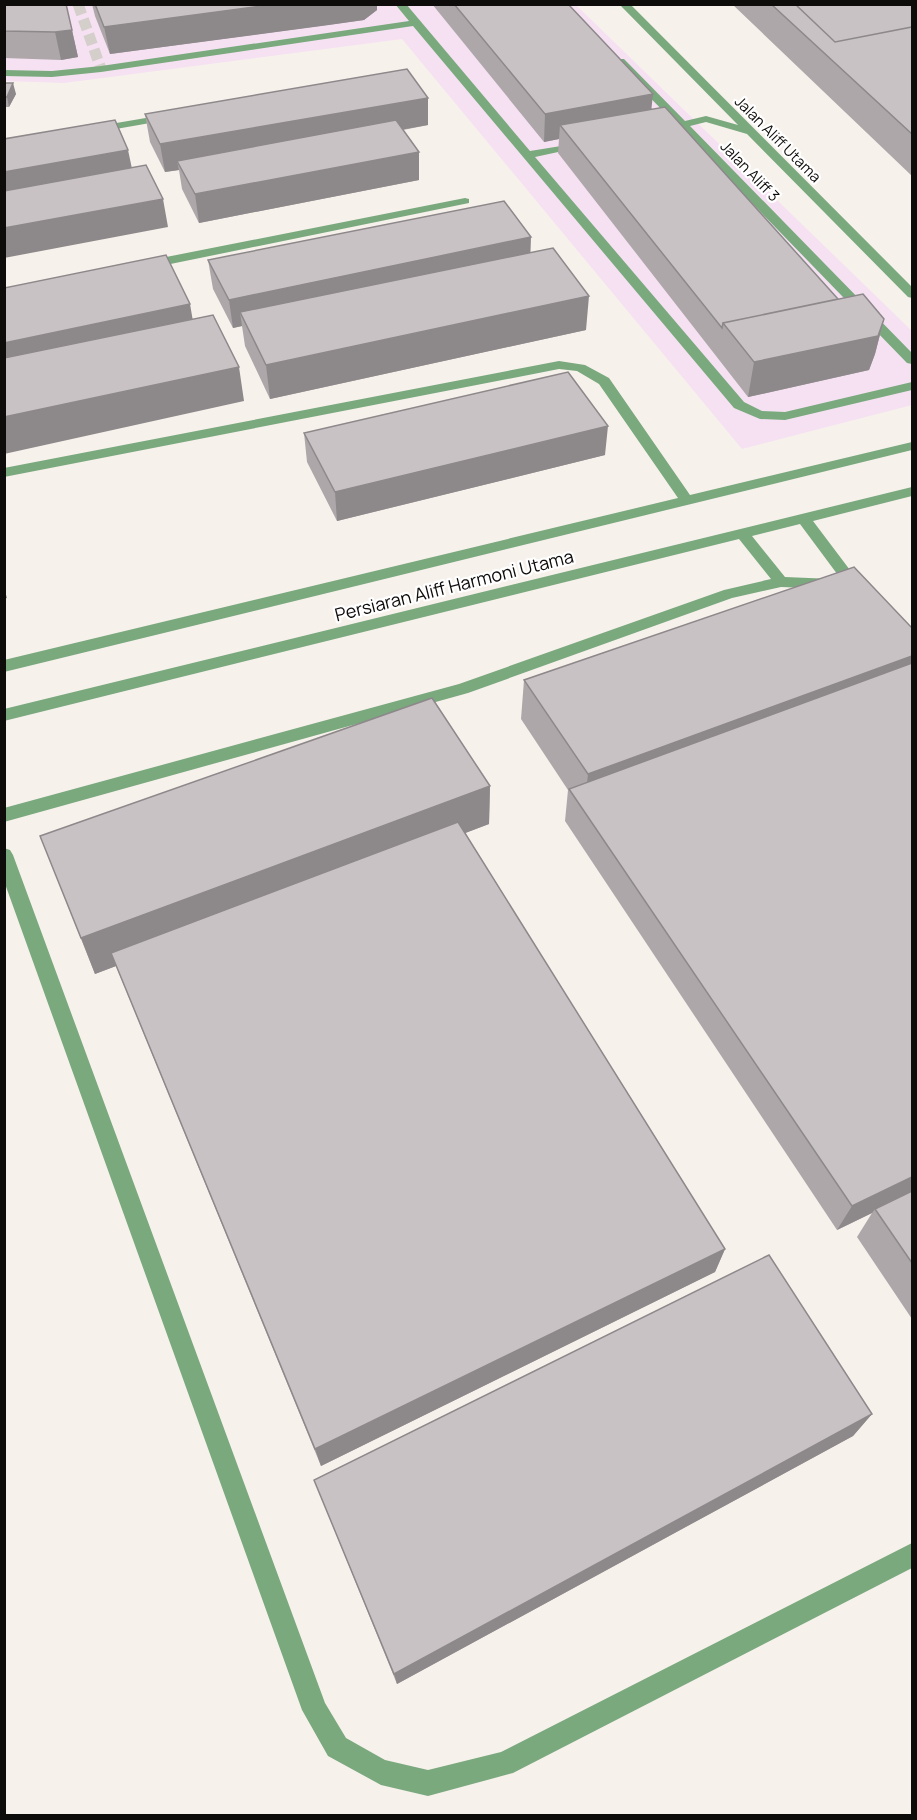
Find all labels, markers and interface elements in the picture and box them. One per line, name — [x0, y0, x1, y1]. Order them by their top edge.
street label: Jalan Aliff Utama — [730, 91, 826, 187]
street label: Jalan Aliff 3 — [716, 136, 784, 206]
street label: Persiaran Aliff Harmoni Utama — [332, 544, 576, 626]

